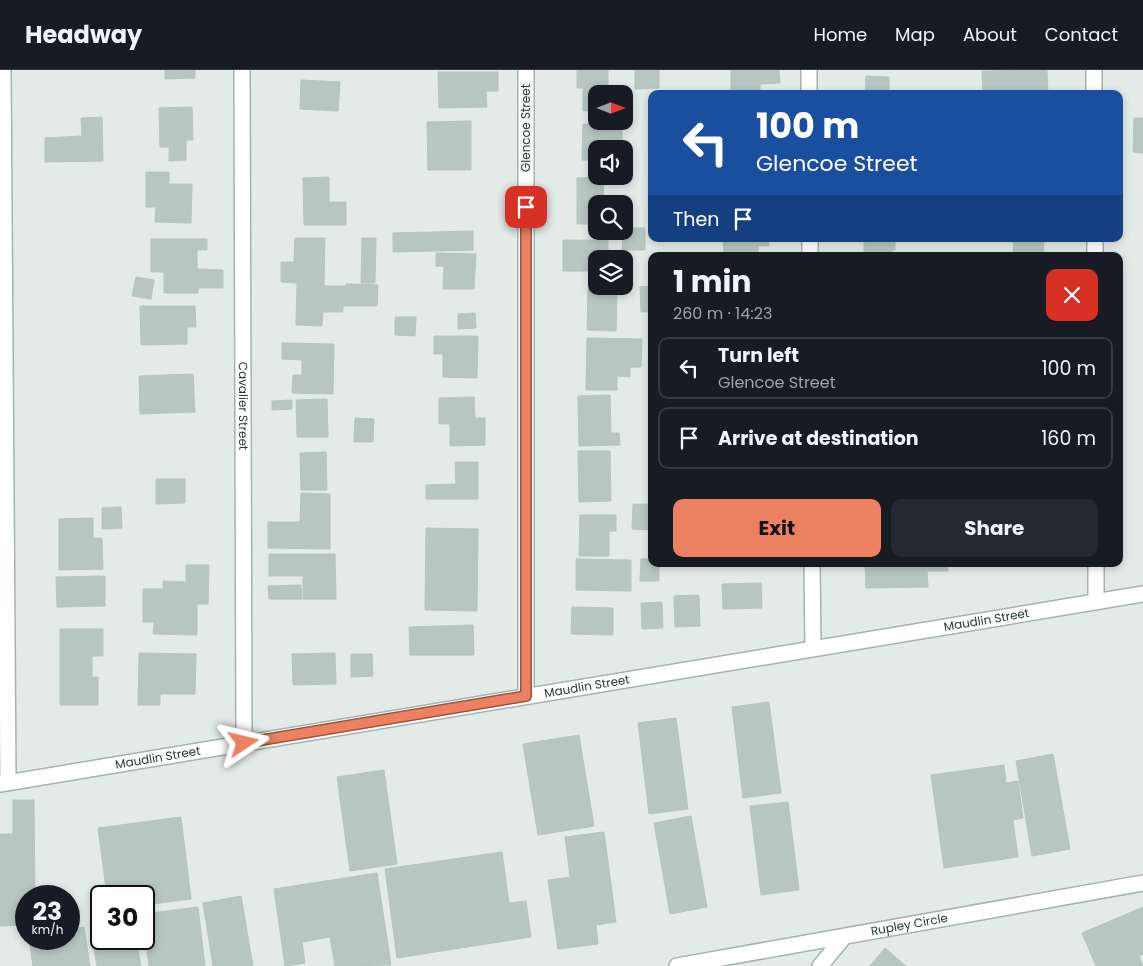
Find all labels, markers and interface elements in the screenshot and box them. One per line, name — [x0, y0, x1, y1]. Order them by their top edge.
text: Headway — [25, 18, 142, 51]
text: Home — [813, 22, 867, 47]
text: Map — [895, 22, 935, 47]
text: About — [963, 22, 1017, 47]
text: Contact — [1045, 22, 1118, 47]
street label: Glencoe Street — [517, 84, 534, 172]
north arrow — [588, 85, 632, 130]
map controls — [588, 85, 633, 295]
text: 100 m — [756, 101, 859, 150]
icon: left — [673, 110, 738, 175]
button: sound — [588, 140, 633, 185]
text: Glencoe Street — [756, 148, 918, 179]
pin — [505, 186, 547, 228]
icon: arrive — [512, 193, 540, 221]
button: search — [588, 195, 633, 240]
icon: arrive — [729, 205, 757, 233]
text: Then — [673, 206, 719, 233]
button: layers — [588, 250, 633, 295]
text: 1 min — [673, 260, 751, 303]
button: close — [1046, 269, 1098, 321]
text: 260 m · 14:23 — [673, 302, 772, 325]
text: Turn left — [718, 342, 799, 369]
icon: left — [675, 354, 703, 382]
text: 100 m — [1041, 355, 1096, 382]
street label: Cavalier Street — [235, 362, 252, 450]
text: Glencoe Street — [718, 371, 836, 394]
icon: arrive — [675, 424, 703, 452]
text: Arrive at destination — [718, 425, 919, 452]
text: 160 m — [1041, 425, 1096, 452]
button: Exit — [673, 499, 881, 557]
button: Share — [891, 499, 1098, 557]
street label: Maudlin Street — [942, 604, 1030, 635]
street label: Maudlin Street — [543, 670, 631, 701]
position arrow — [217, 716, 269, 768]
street label: Maudlin Street — [114, 742, 202, 773]
speed limit sign: 30 — [90, 885, 155, 950]
text: 23 — [33, 894, 62, 929]
street label: Rupley Circle — [869, 909, 949, 939]
text: km/h — [32, 921, 63, 938]

